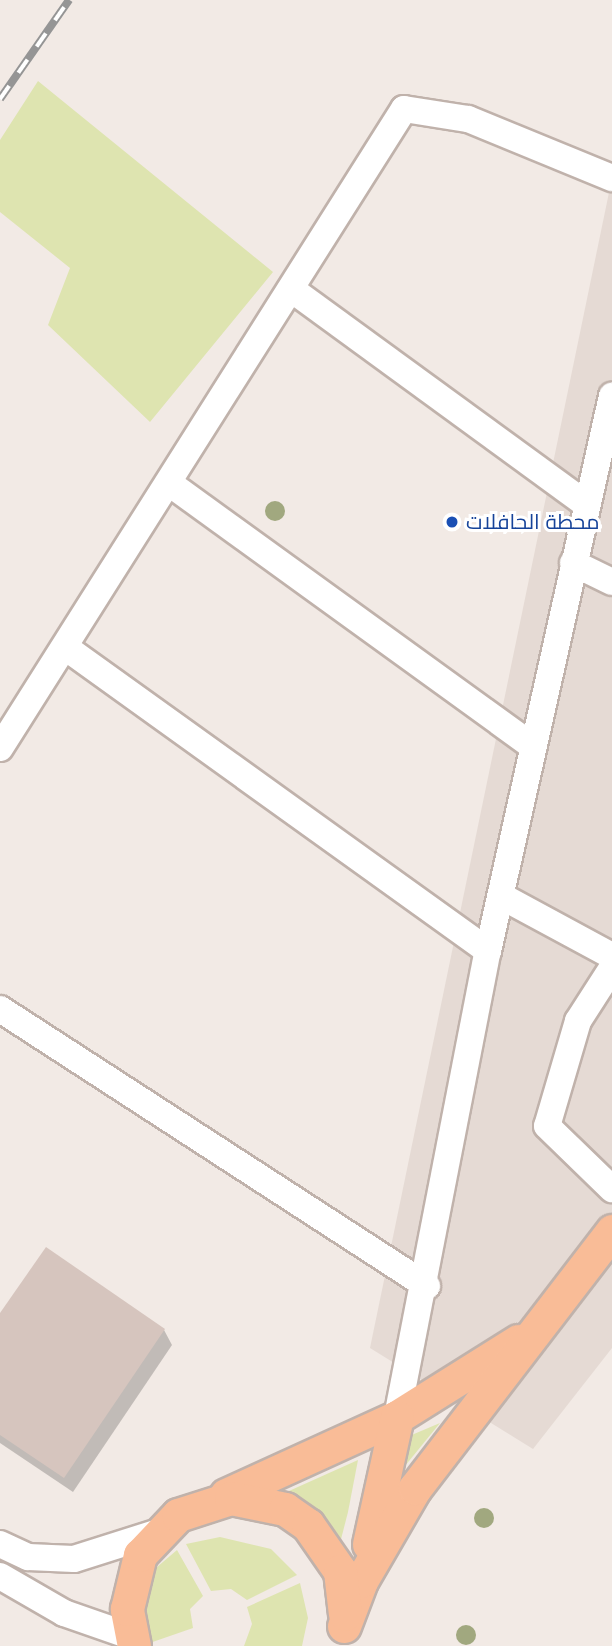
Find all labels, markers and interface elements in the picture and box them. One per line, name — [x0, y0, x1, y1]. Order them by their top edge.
place label: محطة الحافلات — [466, 509, 600, 535]
marker: محطة الحافلات — [444, 514, 460, 530]

